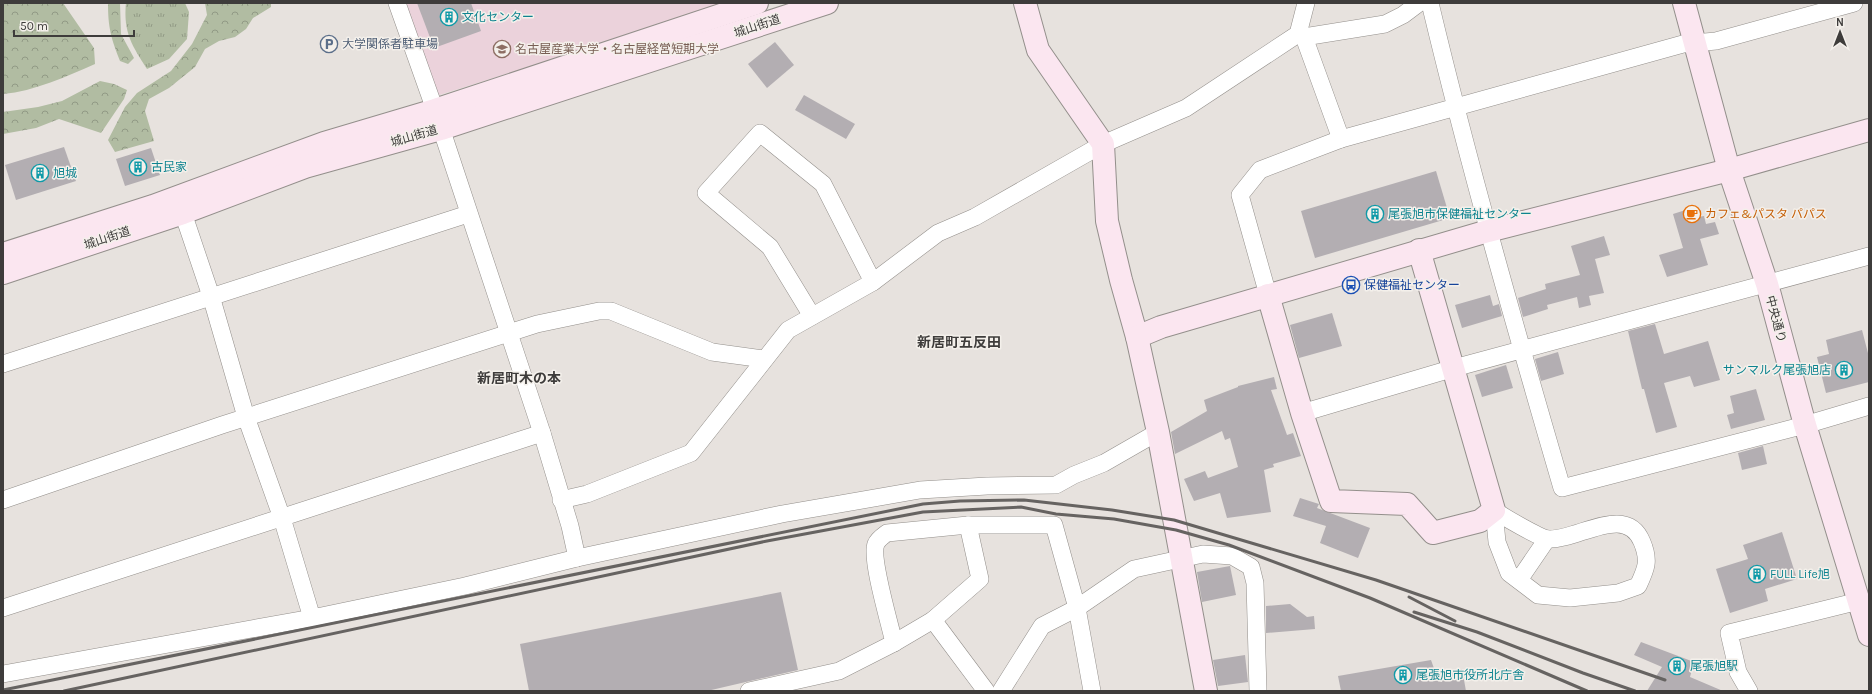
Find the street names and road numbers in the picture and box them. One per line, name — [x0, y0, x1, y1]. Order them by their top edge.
street label: 城山街道 — [732, 12, 782, 40]
street label: 城山街道 — [389, 123, 439, 149]
street label: 城山街道 — [82, 224, 132, 252]
street label: 中央通り — [1763, 294, 1789, 344]

